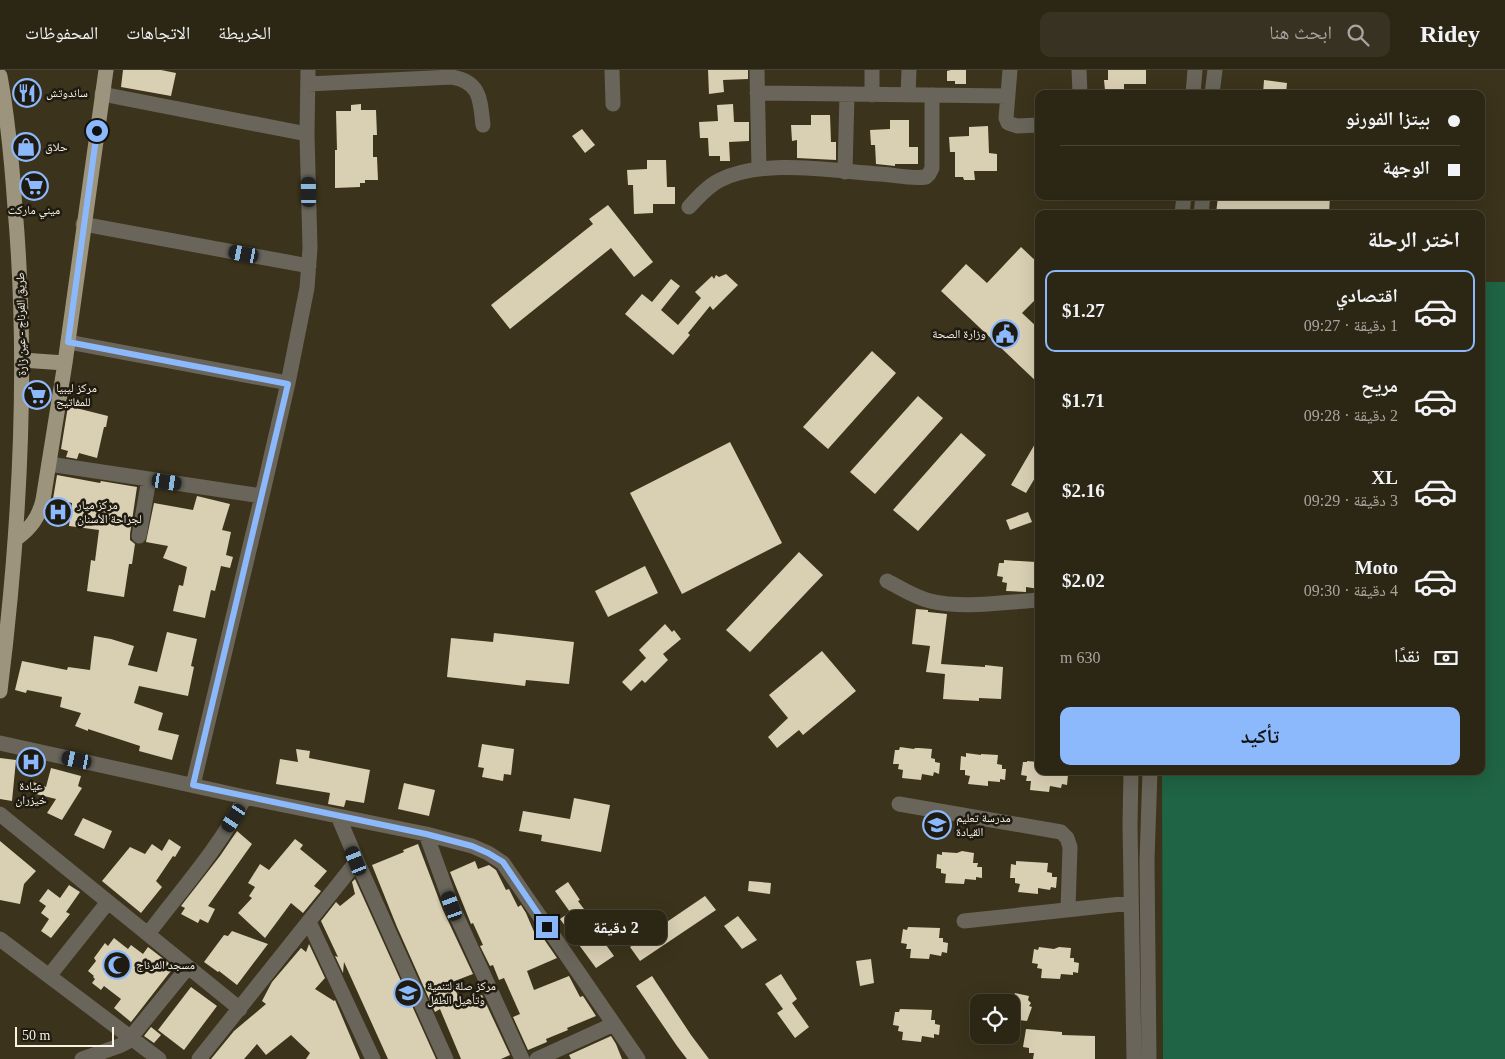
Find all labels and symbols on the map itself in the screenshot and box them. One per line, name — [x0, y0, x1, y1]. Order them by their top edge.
restaurant icon: ساندوتش — [12, 78, 42, 108]
place label: ساندوتش — [46, 86, 88, 100]
route start — [86, 120, 108, 142]
shop icon: حلاق — [11, 132, 41, 162]
place label: حلاق — [45, 140, 68, 154]
supermarket icon: ميني ماركت — [19, 171, 49, 201]
car — [301, 177, 316, 207]
place label: ميني ماركت — [8, 203, 60, 220]
car — [227, 244, 260, 264]
street label: طريق الفرناج - عين زارة — [13, 272, 29, 376]
public building icon: وزارة الصحة — [990, 319, 1020, 349]
place label: وزارة الصحة — [932, 327, 986, 341]
supermarket icon: مركز ليبيا للمفاتيح — [22, 380, 52, 410]
place label: مركز ليبيا للمفاتيح — [56, 381, 97, 409]
car — [151, 472, 182, 492]
hospital icon: مركز ميار لجراحة الأسنان — [43, 497, 73, 527]
place label: مركز ميار لجراحة الأسنان — [76, 498, 142, 526]
hospital icon: عيادة خيزران — [16, 747, 46, 777]
car — [60, 750, 93, 770]
place label: عيادة خيزران — [15, 779, 47, 807]
car — [219, 801, 248, 835]
school or university icon: مدرسة تعليم القيادة — [922, 810, 952, 840]
place label: مدرسة تعليم القيادة — [956, 811, 1011, 839]
car — [343, 844, 368, 878]
car — [439, 889, 464, 923]
callout: 2 دقيقة — [564, 910, 667, 944]
route end — [536, 916, 558, 938]
mosque icon: مسجد الفرناج — [102, 950, 132, 980]
place label: مسجد الفرناج — [136, 958, 195, 972]
school or university icon: مركز صلة لتنمية وتأهيل الطفل — [393, 978, 423, 1008]
place label: مركز صلة لتنمية وتأهيل الطفل — [427, 979, 496, 1007]
scale bar — [15, 1024, 114, 1047]

